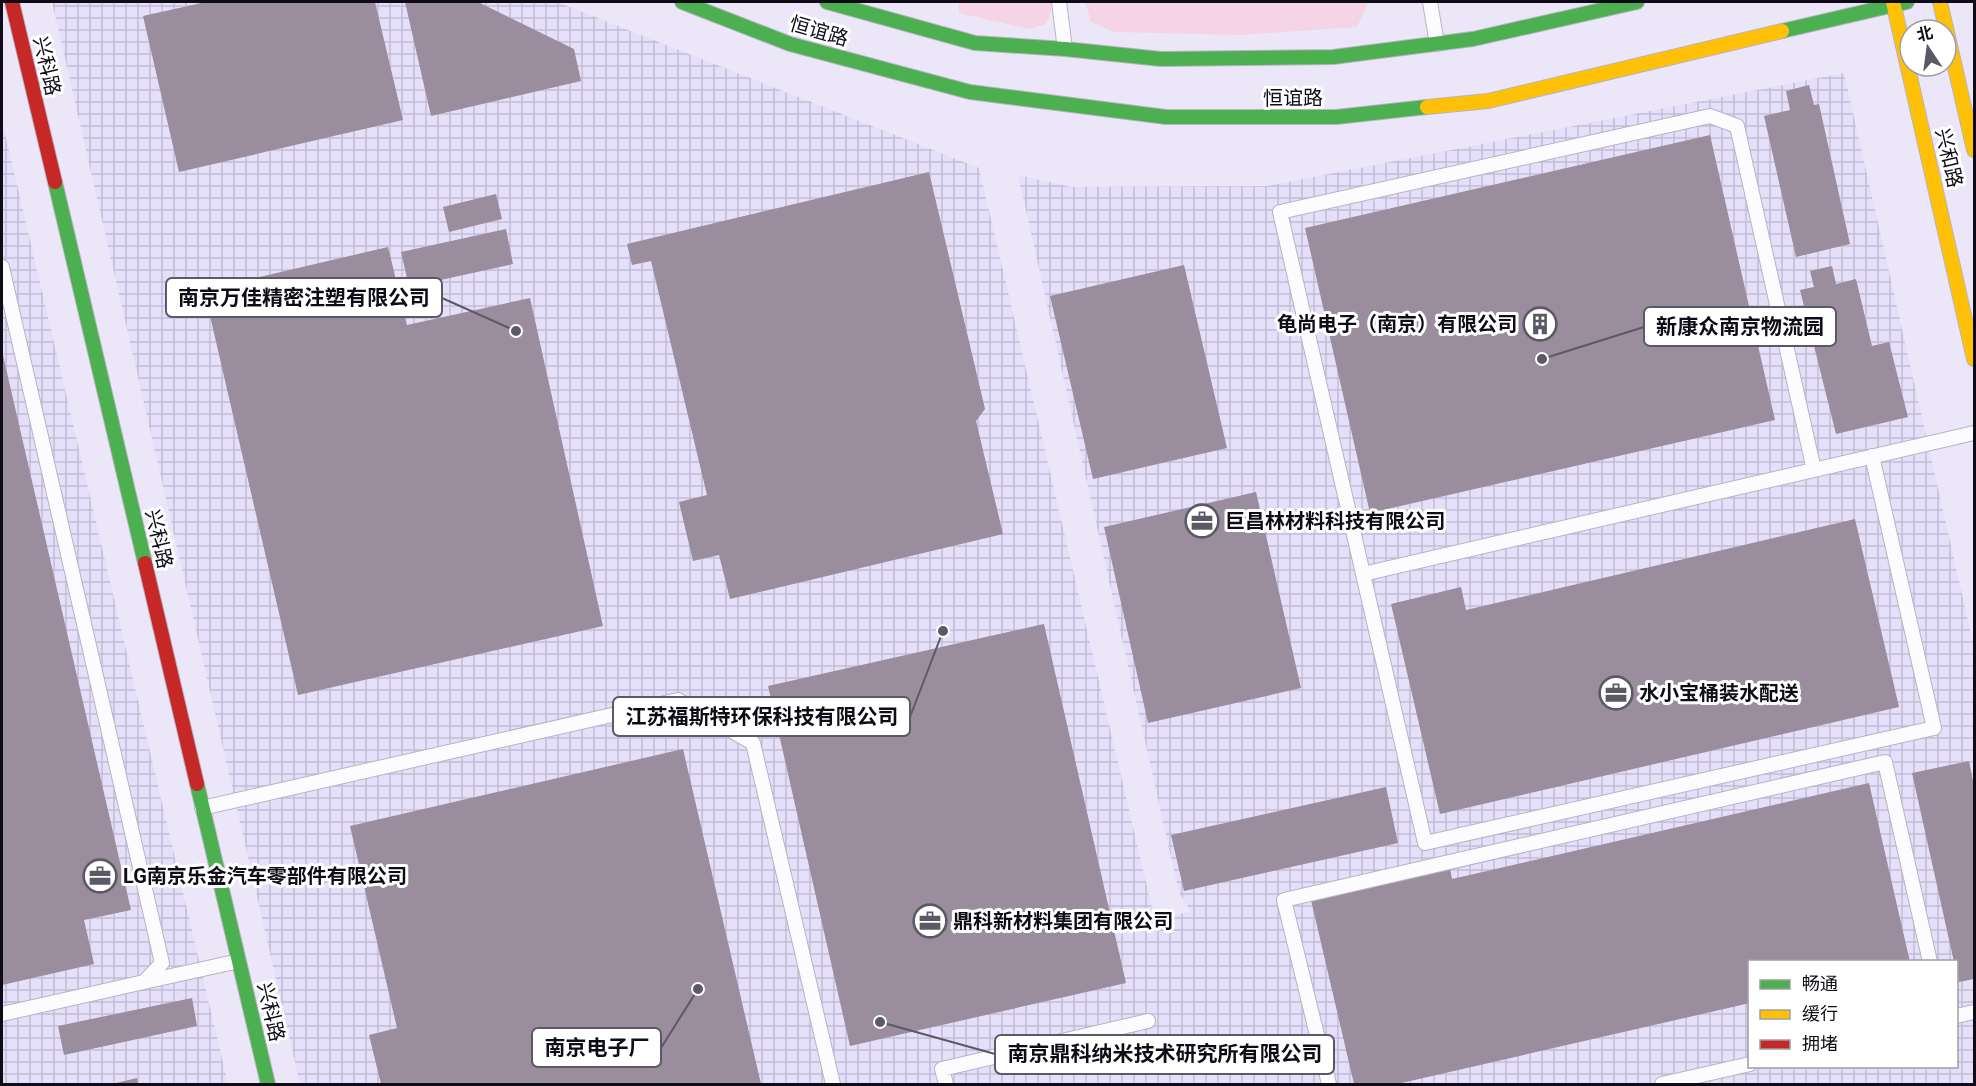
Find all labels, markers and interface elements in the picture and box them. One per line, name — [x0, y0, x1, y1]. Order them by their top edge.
street label: 恒谊路 — [787, 11, 851, 51]
north arrow — [1898, 18, 1958, 78]
text: 北 — [1915, 23, 1935, 45]
street label: 兴科路 — [29, 34, 65, 98]
street label: 恒谊路 — [1263, 86, 1323, 110]
street label: 兴和路 — [1931, 126, 1967, 190]
callout: 南京万佳精密注塑有限公司 — [166, 278, 442, 317]
text: 南京万佳精密注塑有限公司 — [178, 286, 430, 310]
building icon: 龟尚电子（南京）有限公司 — [1522, 306, 1558, 342]
callout: 新康众南京物流园 — [1644, 307, 1836, 346]
place label: 龟尚电子（南京）有限公司 — [1277, 312, 1517, 336]
text: 新康众南京物流园 — [1656, 315, 1824, 339]
office icon: 巨昌林材料科技有限公司 — [1184, 503, 1220, 539]
street label: 兴科路 — [141, 507, 177, 571]
place label: 巨昌林材料科技有限公司 — [1225, 509, 1445, 533]
office icon: 水小宝桶装水配送 — [1598, 675, 1634, 711]
place label: 水小宝桶装水配送 — [1639, 681, 1799, 705]
callout: 江苏福斯特环保科技有限公司 — [613, 697, 910, 736]
text: 江苏福斯特环保科技有限公司 — [626, 705, 899, 729]
office icon: LG南京乐金汽车零部件有限公司 — [82, 858, 118, 894]
place label: LG南京乐金汽车零部件有限公司 — [123, 864, 407, 888]
office icon: 鼎科新材料集团有限公司 — [912, 903, 948, 939]
place label: 鼎科新材料集团有限公司 — [953, 909, 1173, 933]
legend — [1748, 960, 1958, 1068]
text: 畅通 — [1802, 973, 1838, 994]
street label: 兴科路 — [253, 980, 289, 1044]
text: 缓行 — [1802, 1003, 1838, 1024]
callout: 南京电子厂 — [532, 1028, 661, 1067]
text: 拥堵 — [1802, 1033, 1838, 1054]
callout: 南京鼎科纳米技术研究所有限公司 — [995, 1035, 1334, 1074]
text: 南京电子厂 — [545, 1036, 650, 1060]
text: 南京鼎科纳米技术研究所有限公司 — [1008, 1042, 1323, 1066]

